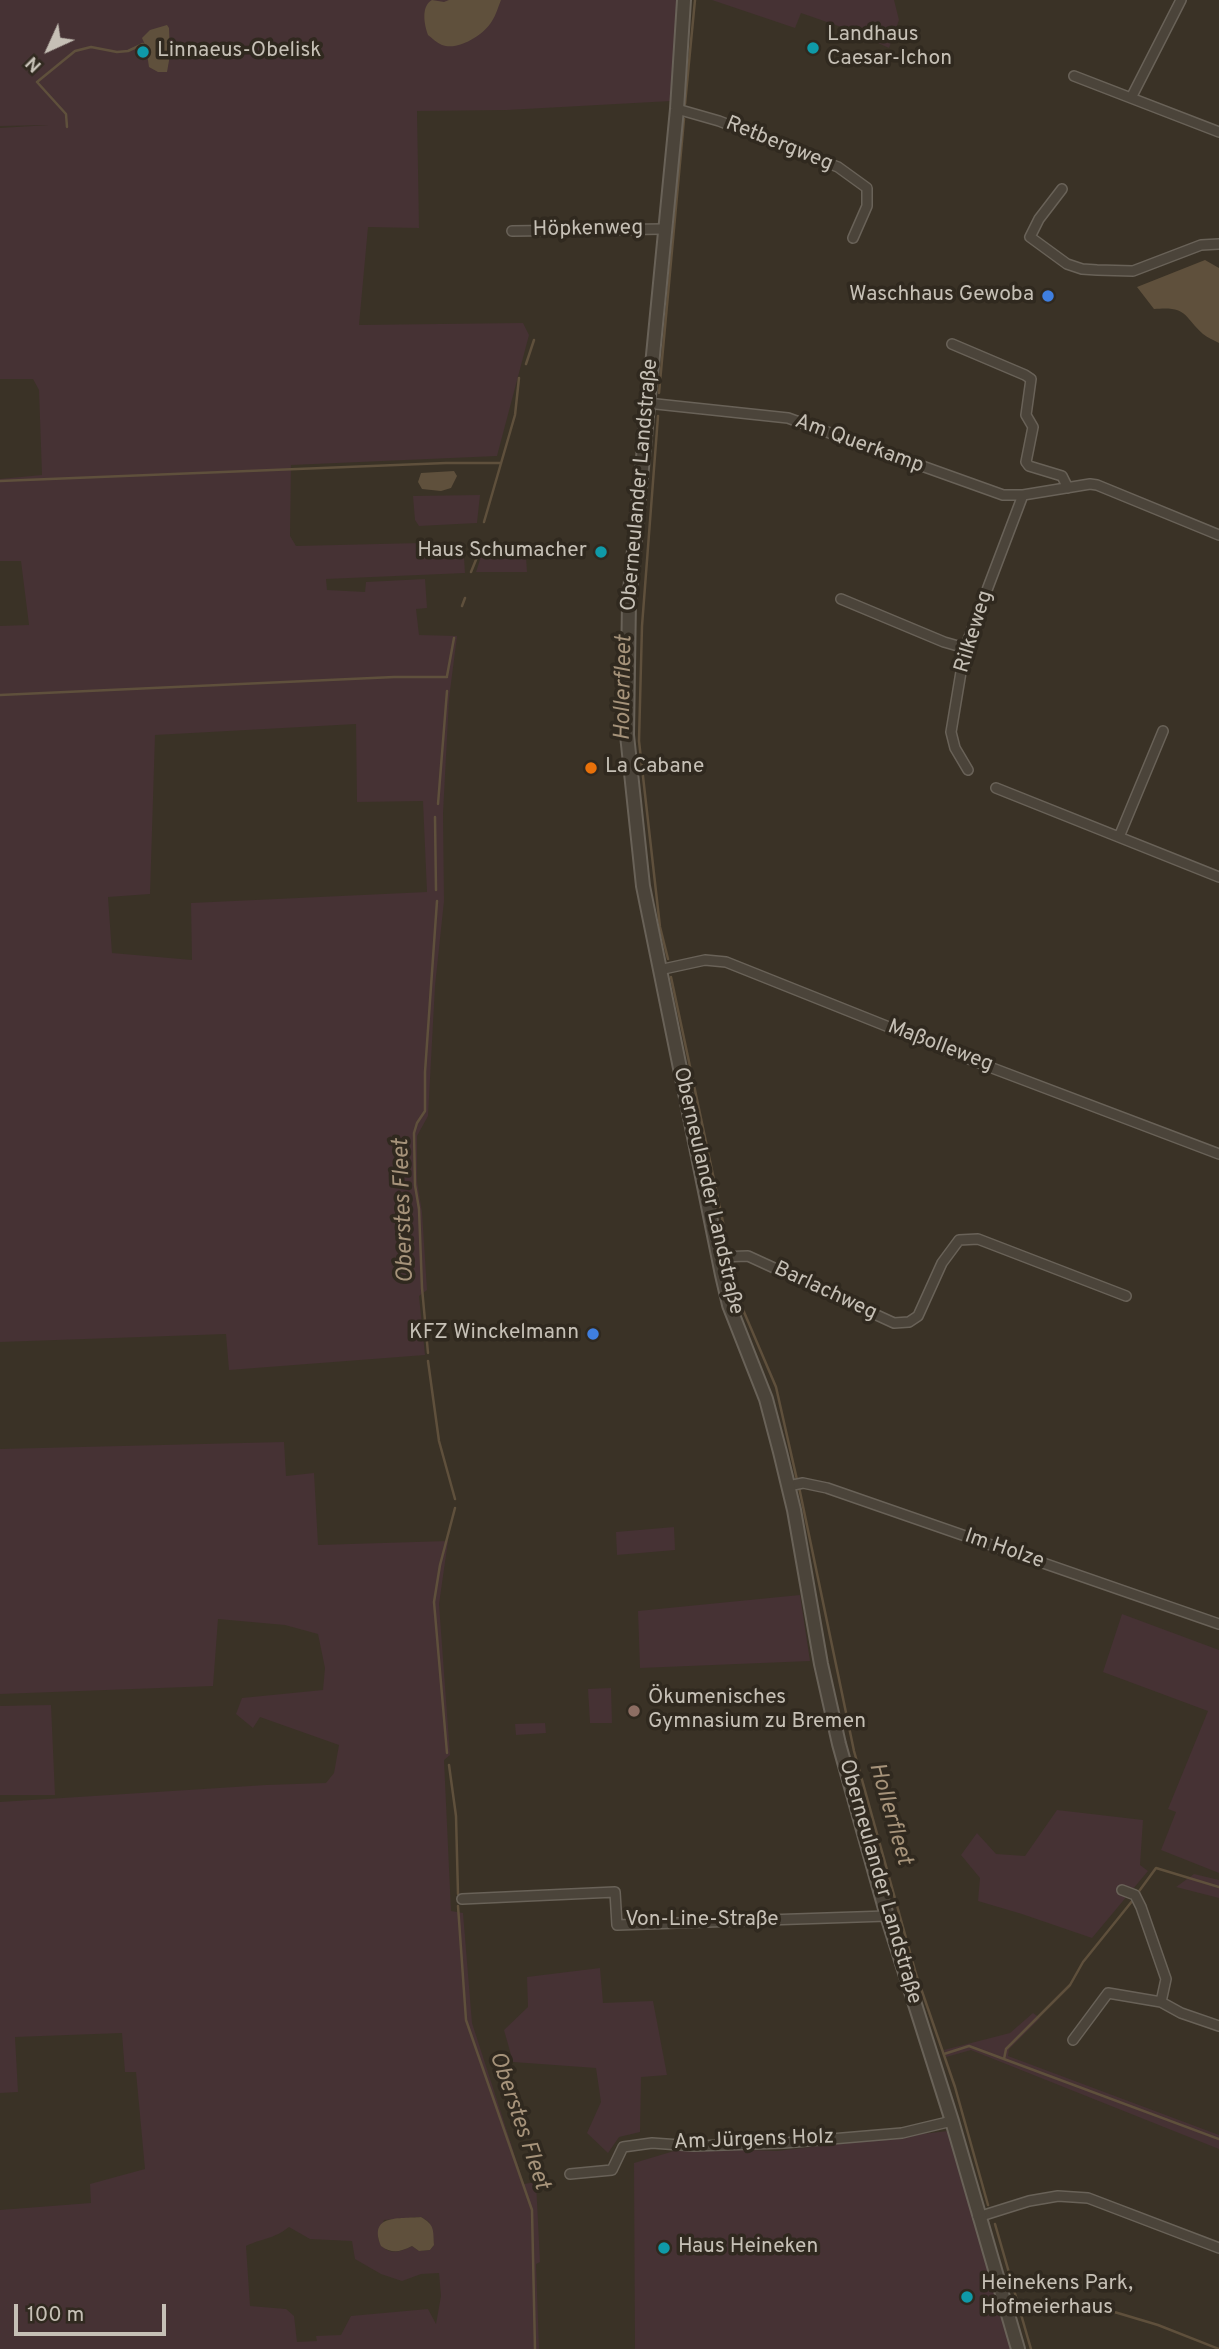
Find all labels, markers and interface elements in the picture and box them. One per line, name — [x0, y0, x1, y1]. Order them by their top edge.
north arrow — [14, 14, 84, 84]
place label: Landhaus Caesar-Ichon — [827, 23, 952, 73]
place label: Linnaeus-Obelisk — [157, 39, 321, 65]
marker: Landhaus Caesar-Ichon — [805, 40, 821, 56]
marker: Linnaeus-Obelisk — [135, 44, 151, 60]
text: N — [21, 51, 47, 77]
street label: Retbergweg — [722, 112, 836, 178]
street label: Höpkenweg — [533, 216, 643, 244]
place label: Waschhaus Gewoba — [849, 283, 1034, 309]
marker: Waschhaus Gewoba — [1040, 288, 1056, 304]
street label: Oberneulander Landstraße — [617, 358, 665, 612]
street label: Am Querkamp — [791, 410, 927, 480]
place label: Haus Schumacher — [417, 539, 587, 565]
marker: Haus Schumacher — [593, 544, 609, 560]
street label: Rilkeweg — [951, 588, 999, 676]
water label: Hollerfleet — [610, 635, 640, 741]
place label: La Cabane — [605, 755, 704, 781]
marker: La Cabane — [583, 760, 599, 776]
street label: Maßolleweg — [884, 1015, 996, 1079]
street label: Oberneulander Landstraße — [666, 1065, 748, 1317]
water label: Oberstes Fleet — [389, 1138, 421, 1284]
street label: Barlachweg — [770, 1257, 880, 1327]
place label: KFZ Winckelmann — [409, 1321, 579, 1347]
marker: KFZ Winckelmann — [585, 1326, 601, 1342]
street label: Im Holze — [961, 1525, 1047, 1575]
place label: Ökumenisches Gymnasium zu Bremen — [648, 1686, 866, 1736]
marker: Ökumenisches Gymnasium zu Bremen — [626, 1703, 642, 1719]
street label: Oberneulander Landstraße — [832, 1757, 926, 2007]
water label: Hollerfleet — [861, 1760, 917, 1868]
street label: Von-Line-Straße — [625, 1908, 779, 1934]
water label: Oberstes Fleet — [481, 2048, 555, 2194]
street label: Am Jürgens Holz — [673, 2126, 835, 2156]
place label: Haus Heineken — [678, 2235, 818, 2261]
marker: Haus Heineken — [656, 2240, 672, 2256]
place label: Heinekens Park, Hofmeierhaus — [981, 2272, 1133, 2322]
marker: Heinekens Park, Hofmeierhaus — [959, 2289, 975, 2305]
scale bar — [18, 2290, 170, 2334]
text: 100 m — [27, 2302, 84, 2329]

